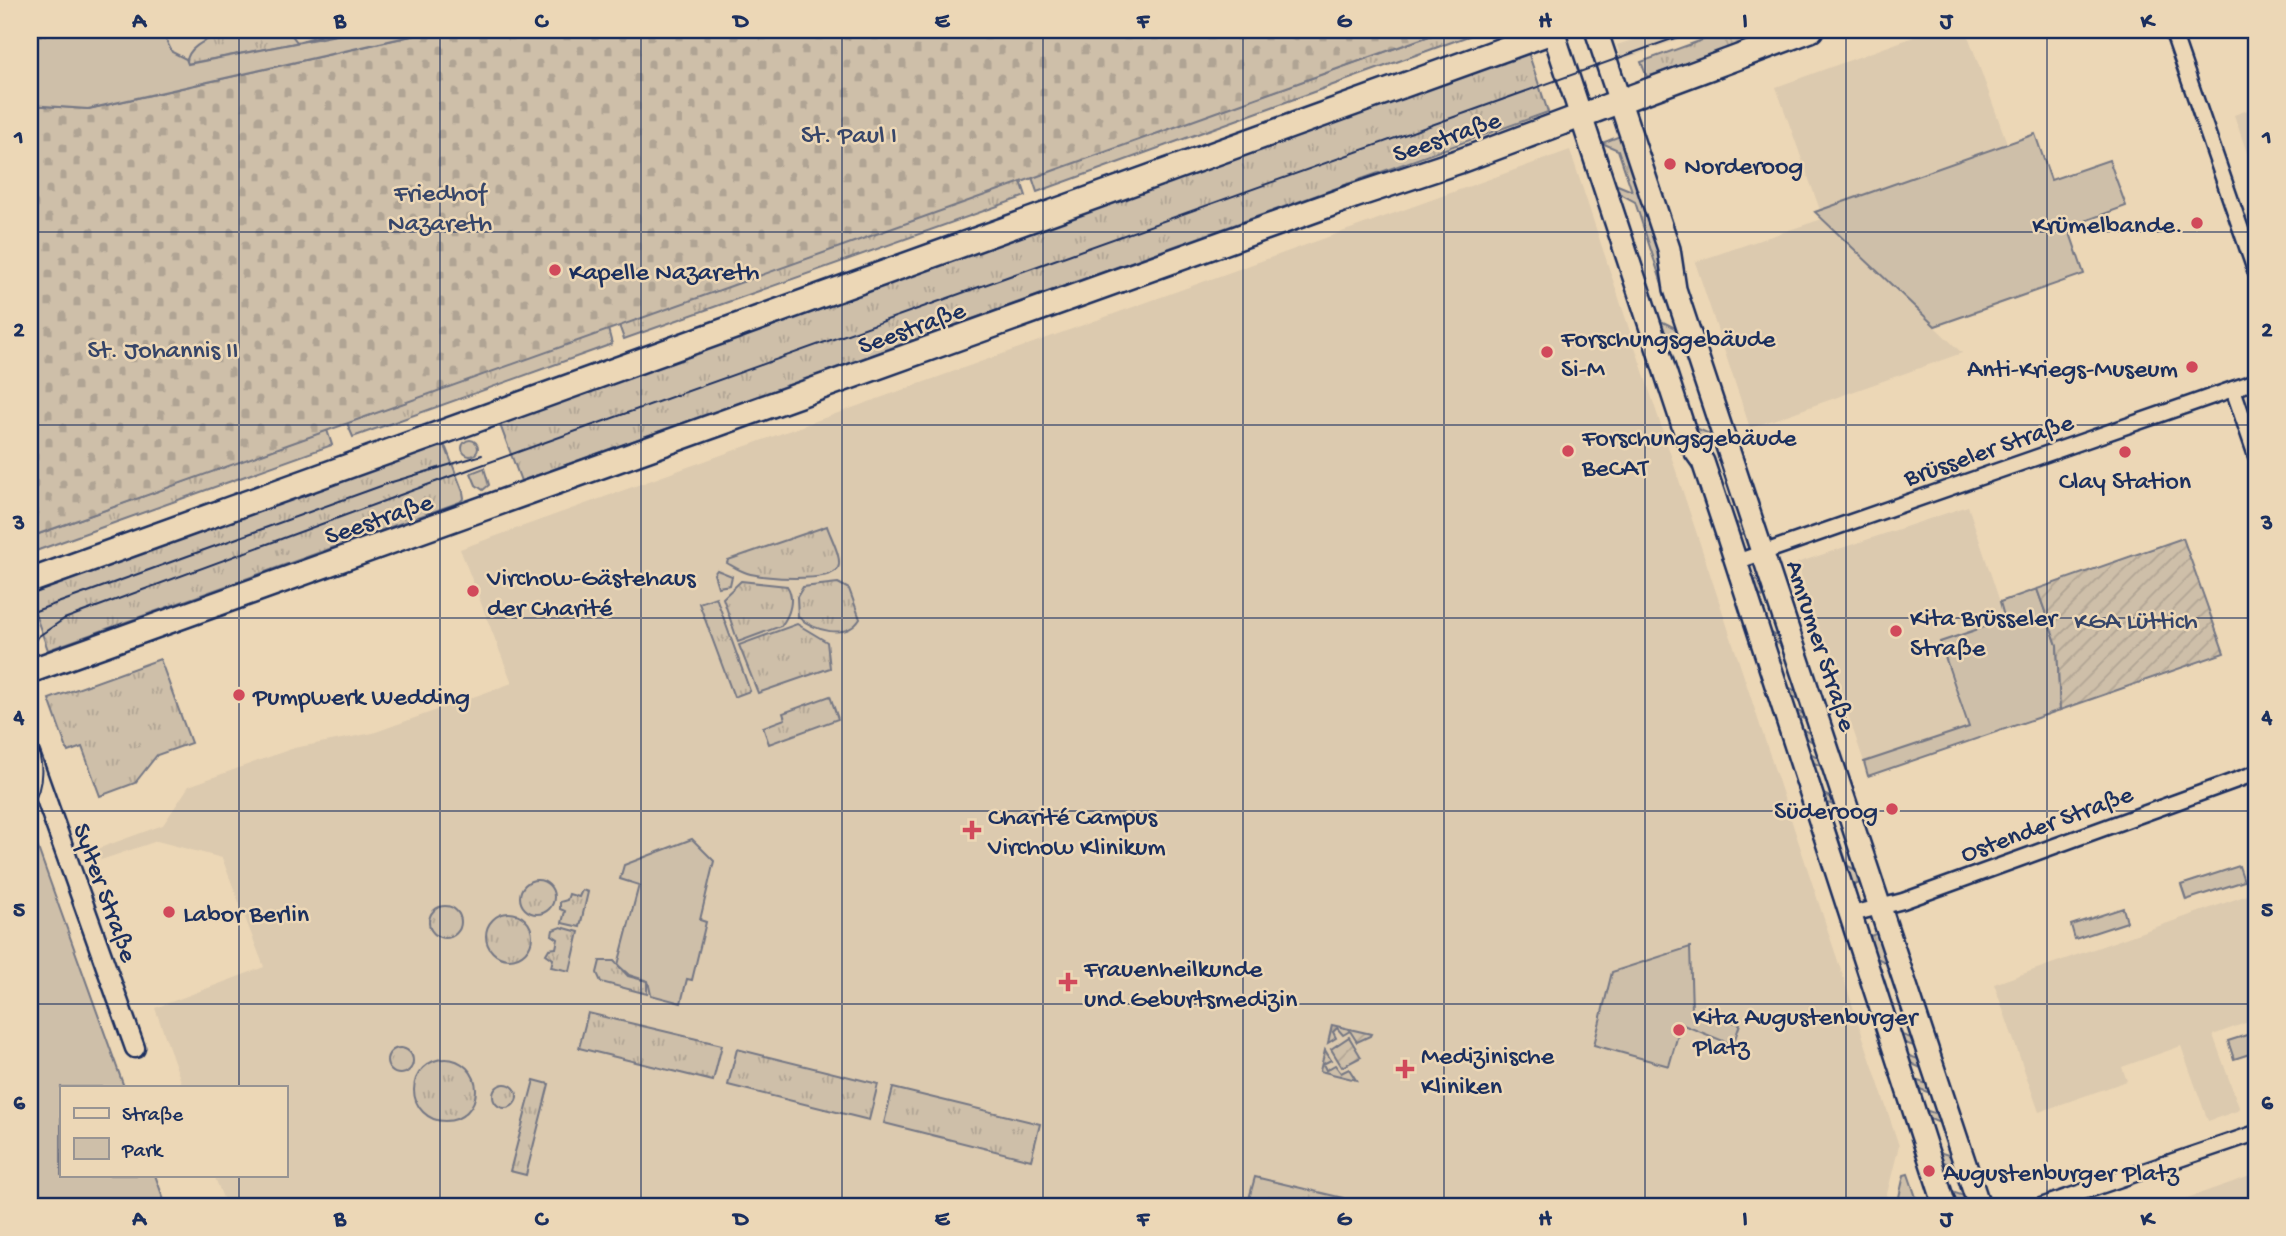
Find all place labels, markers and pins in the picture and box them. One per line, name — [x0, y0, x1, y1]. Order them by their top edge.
place label: Norderoog — [1684, 153, 1803, 184]
marker: Norderoog — [1662, 156, 1678, 172]
place label: Krümelbande. — [2032, 212, 2183, 243]
marker: Krümelbande. — [2189, 215, 2205, 231]
place label: Kapelle Nazareth — [569, 259, 760, 290]
marker: Kapelle Nazareth — [547, 262, 563, 278]
place label: Forschungsgebäude Si-M — [1560, 326, 1776, 387]
marker: Forschungsgebäude Si-M — [1539, 344, 1555, 360]
place label: Anti-Kriegs-Museum — [1967, 356, 2178, 387]
marker: Anti-Kriegs-Museum — [2184, 359, 2200, 375]
place label: Forschungsgebäude BeCAT — [1581, 425, 1797, 486]
marker: Forschungsgebäude BeCAT — [1560, 443, 1576, 459]
marker: Clay Station — [2117, 444, 2133, 460]
place label: Clay Station — [2059, 468, 2192, 499]
place label: Virchow-Gästehaus der Charité — [486, 565, 697, 626]
marker: Virchow-Gästehaus der Charité — [465, 583, 481, 599]
place label: Kita Brüsseler Straße — [1910, 605, 2060, 666]
marker: Kita Brüsseler Straße — [1888, 623, 1904, 639]
place label: Pumpwerk Wedding — [252, 684, 470, 715]
marker: Pumpwerk Wedding — [231, 687, 247, 703]
place label: Süderoog — [1774, 798, 1878, 829]
marker: Süderoog — [1884, 801, 1900, 817]
place label: Charité Campus Virchow Klinikum — [987, 804, 1166, 865]
marker: Charité Campus Virchow Klinikum — [962, 820, 982, 840]
place label: Labor Berlin — [183, 901, 310, 932]
marker: Labor Berlin — [161, 904, 177, 920]
place label: Frauenheilkunde und Geburtsmedizin — [1083, 956, 1298, 1017]
marker: Frauenheilkunde und Geburtsmedizin — [1058, 972, 1078, 992]
place label: Kita Augustenburger Platz — [1692, 1004, 1920, 1065]
marker: Kita Augustenburger Platz — [1671, 1022, 1687, 1038]
place label: Medizinische Kliniken — [1421, 1043, 1555, 1104]
marker: Medizinische Kliniken — [1395, 1059, 1415, 1079]
place label: Augustenburger Platz — [1943, 1160, 2180, 1191]
marker: Augustenburger Platz — [1921, 1163, 1937, 1179]

